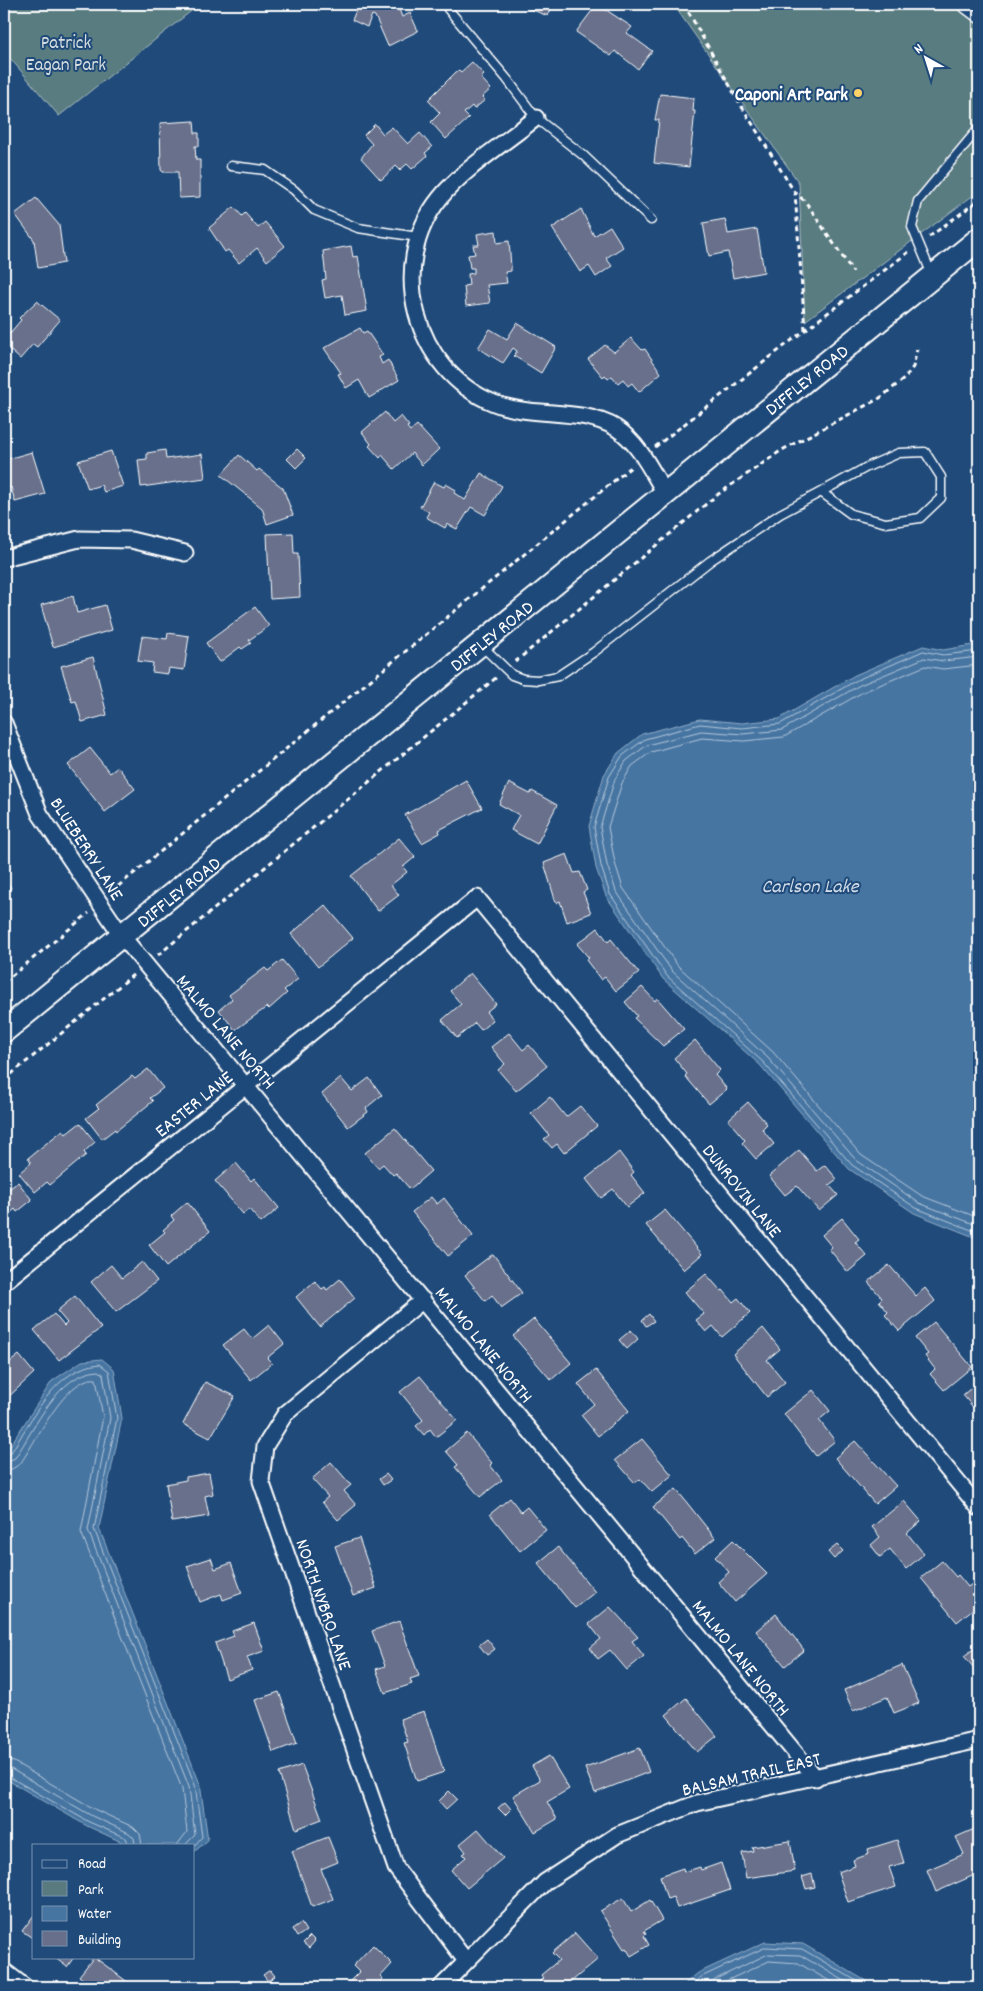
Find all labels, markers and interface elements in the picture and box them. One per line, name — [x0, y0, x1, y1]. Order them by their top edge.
park label: Patrick Eagan Park — [26, 31, 106, 80]
north arrow — [900, 32, 950, 82]
text: N — [910, 39, 928, 59]
place label: Caponi Art Park — [735, 83, 848, 110]
marker: Caponi Art Park — [852, 87, 864, 99]
street label: DIFFLEY ROAD — [761, 339, 856, 424]
street label: DIFFLEY ROAD — [446, 595, 541, 680]
street label: BLUEBERRY LANE — [42, 793, 129, 907]
street label: DIFFLEY ROAD — [133, 851, 228, 936]
water label: Carlson Lake — [761, 874, 860, 902]
street label: MALMO LANE NORTH — [168, 970, 281, 1097]
street label: EASTER LANE — [150, 1066, 240, 1146]
street label: DUNROVIN LANE — [694, 1140, 787, 1245]
street label: MALMO LANE NORTH — [427, 1282, 538, 1410]
street label: NORTH NYBRO LANE — [287, 1536, 357, 1675]
street label: MALMO LANE NORTH — [684, 1595, 795, 1723]
street label: BALSAM TRAIL EAST — [680, 1747, 824, 1805]
legend — [32, 1844, 195, 1958]
text: Road — [78, 1854, 106, 1876]
text: Park — [78, 1880, 104, 1902]
text: Water — [78, 1904, 112, 1926]
text: Building — [78, 1930, 121, 1952]

